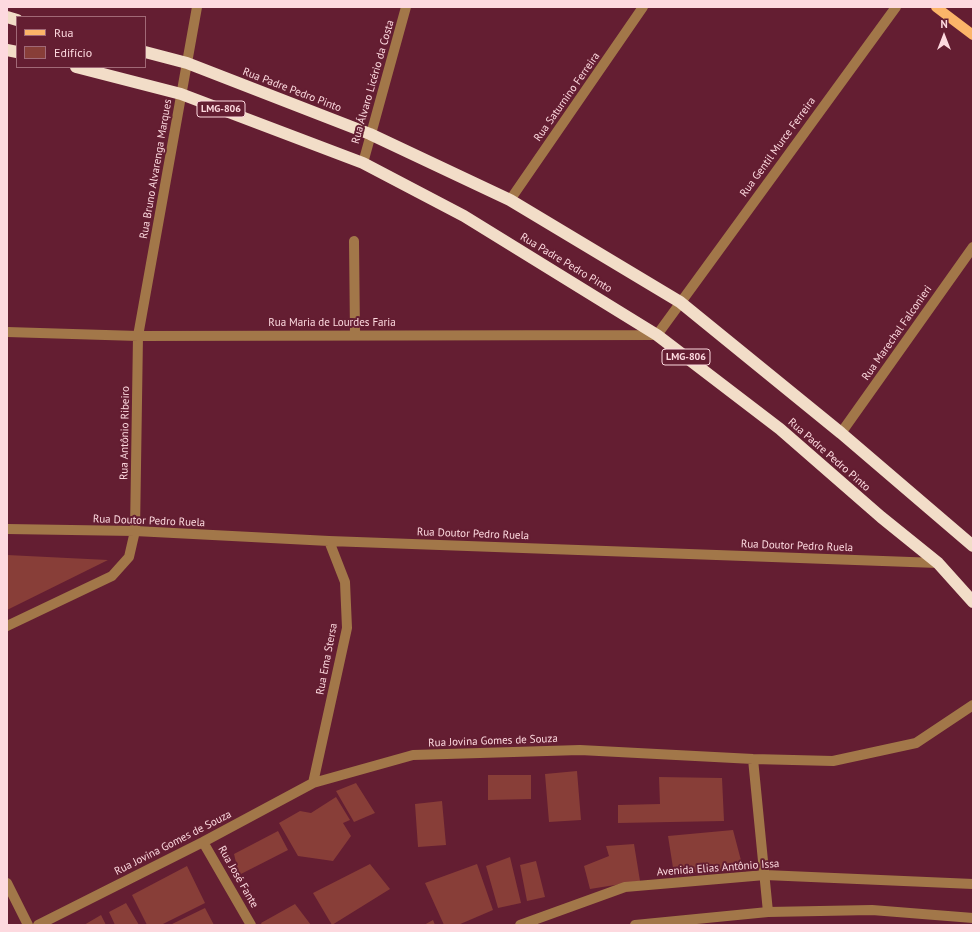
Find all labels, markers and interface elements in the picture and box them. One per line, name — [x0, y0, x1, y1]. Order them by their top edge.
legend — [16, 16, 146, 68]
north arrow — [924, 16, 964, 56]
text: N — [940, 17, 948, 31]
street label: Rua Álvaro Licério da Costa — [349, 19, 397, 145]
text: Rua — [54, 25, 73, 40]
text: Edifício — [54, 45, 92, 60]
street label: Rua Saturnino Ferreira — [531, 50, 603, 144]
street label: Rua Padre Pedro Pinto — [241, 65, 343, 115]
street label: Rua Gentil Murce Ferreira — [737, 95, 819, 199]
street label: Rua Bruno Alvarenga Marques — [137, 98, 175, 240]
road number: LMG-806 — [197, 101, 245, 117]
street label: Rua Padre Pedro Pinto — [518, 230, 614, 296]
street label: Rua Marechal Falconieri — [859, 283, 935, 383]
street label: Rua Maria de Lourdes Faria — [268, 316, 396, 330]
road number: LMG-806 — [662, 349, 710, 365]
street label: Rua Antônio Ribeiro — [118, 386, 132, 480]
street label: Rua Padre Pedro Pinto — [785, 416, 873, 494]
street label: Rua Doutor Pedro Ruela — [93, 512, 205, 530]
street label: Rua Doutor Pedro Ruela — [417, 525, 529, 543]
street label: Rua Doutor Pedro Ruela — [741, 537, 853, 555]
street label: Rua Ema Stersa — [314, 622, 340, 696]
street label: Rua Jovina Gomes de Souza — [428, 732, 558, 750]
street label: Rua Jovina Gomes de Souza — [112, 808, 234, 878]
street label: Rua José Fante — [215, 844, 261, 910]
street label: Avenida Elias Antônio Issa — [656, 857, 780, 879]

